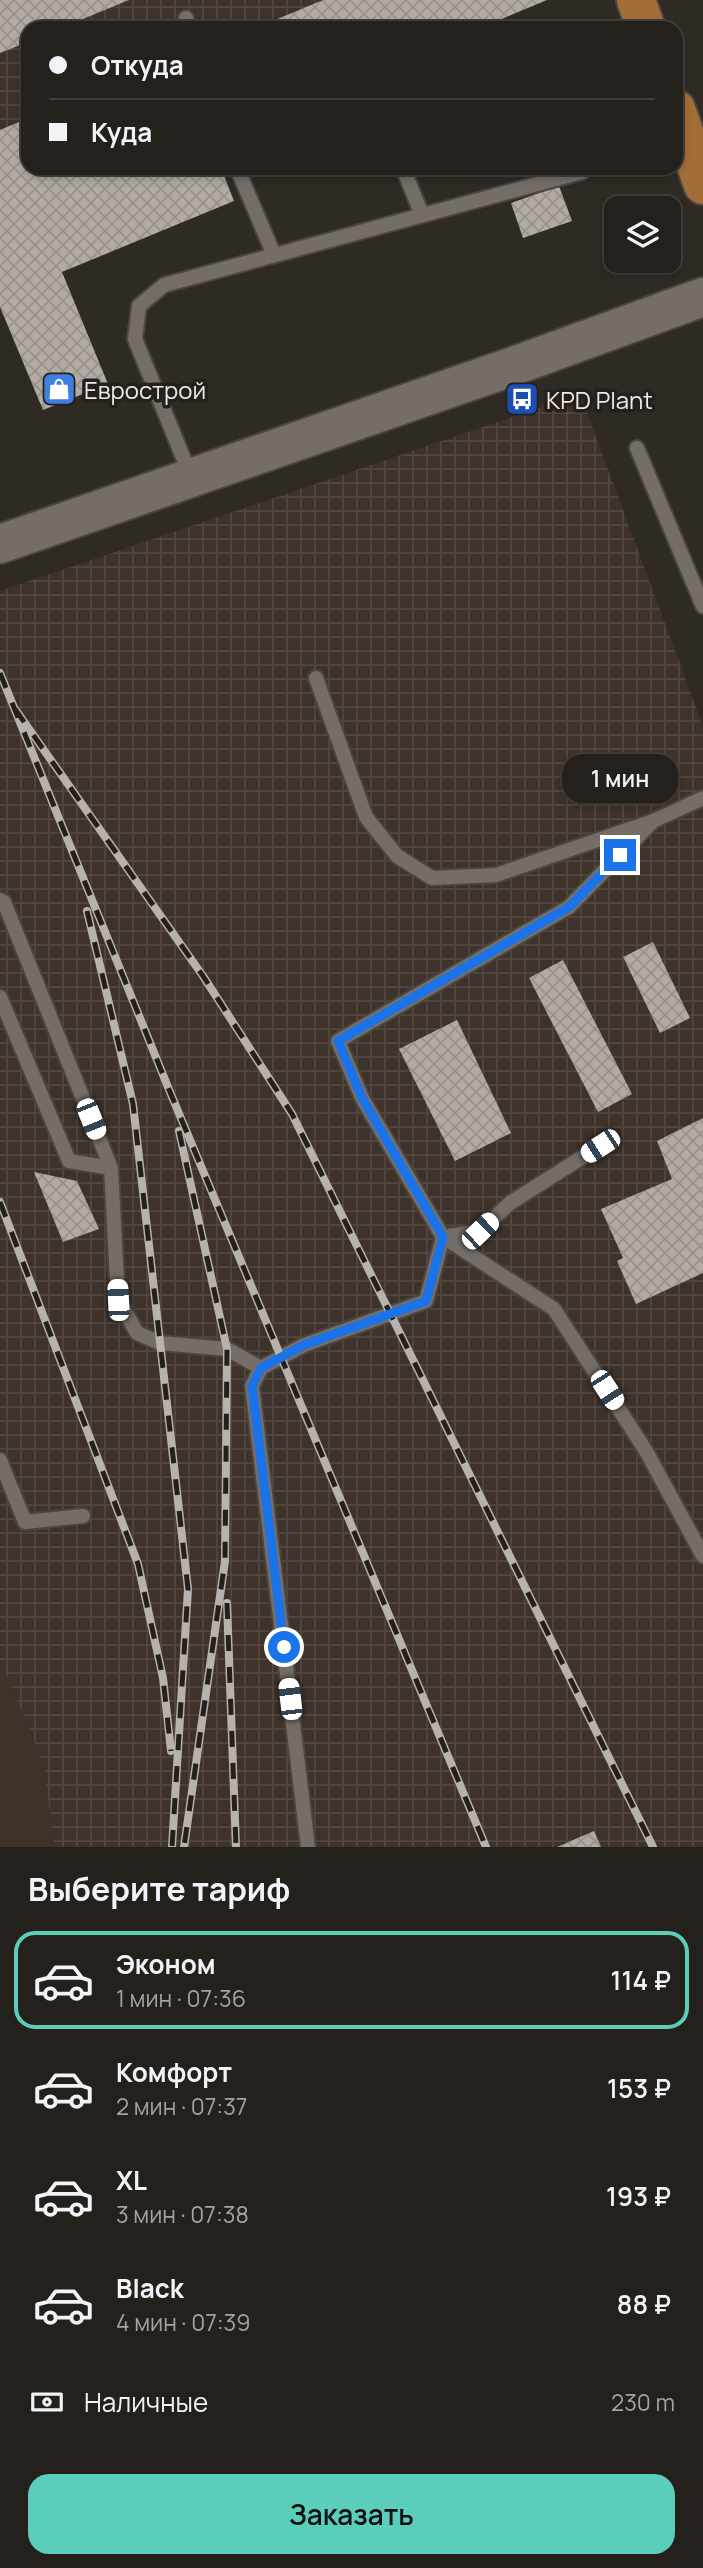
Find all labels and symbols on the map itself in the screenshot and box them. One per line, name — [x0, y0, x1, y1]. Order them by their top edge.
shop icon: Еврострой — [40, 370, 78, 408]
place label: Еврострой — [84, 373, 206, 406]
bus stop icon: KPD Plant — [503, 380, 541, 418]
place label: KPD Plant — [546, 383, 653, 416]
callout: 1 мин — [562, 754, 678, 802]
route end — [604, 839, 636, 871]
car — [74, 1096, 109, 1142]
car — [577, 1126, 624, 1166]
car — [458, 1209, 503, 1253]
car — [107, 1278, 130, 1322]
car — [587, 1367, 628, 1413]
route start — [268, 1631, 300, 1663]
car — [278, 1677, 303, 1721]

